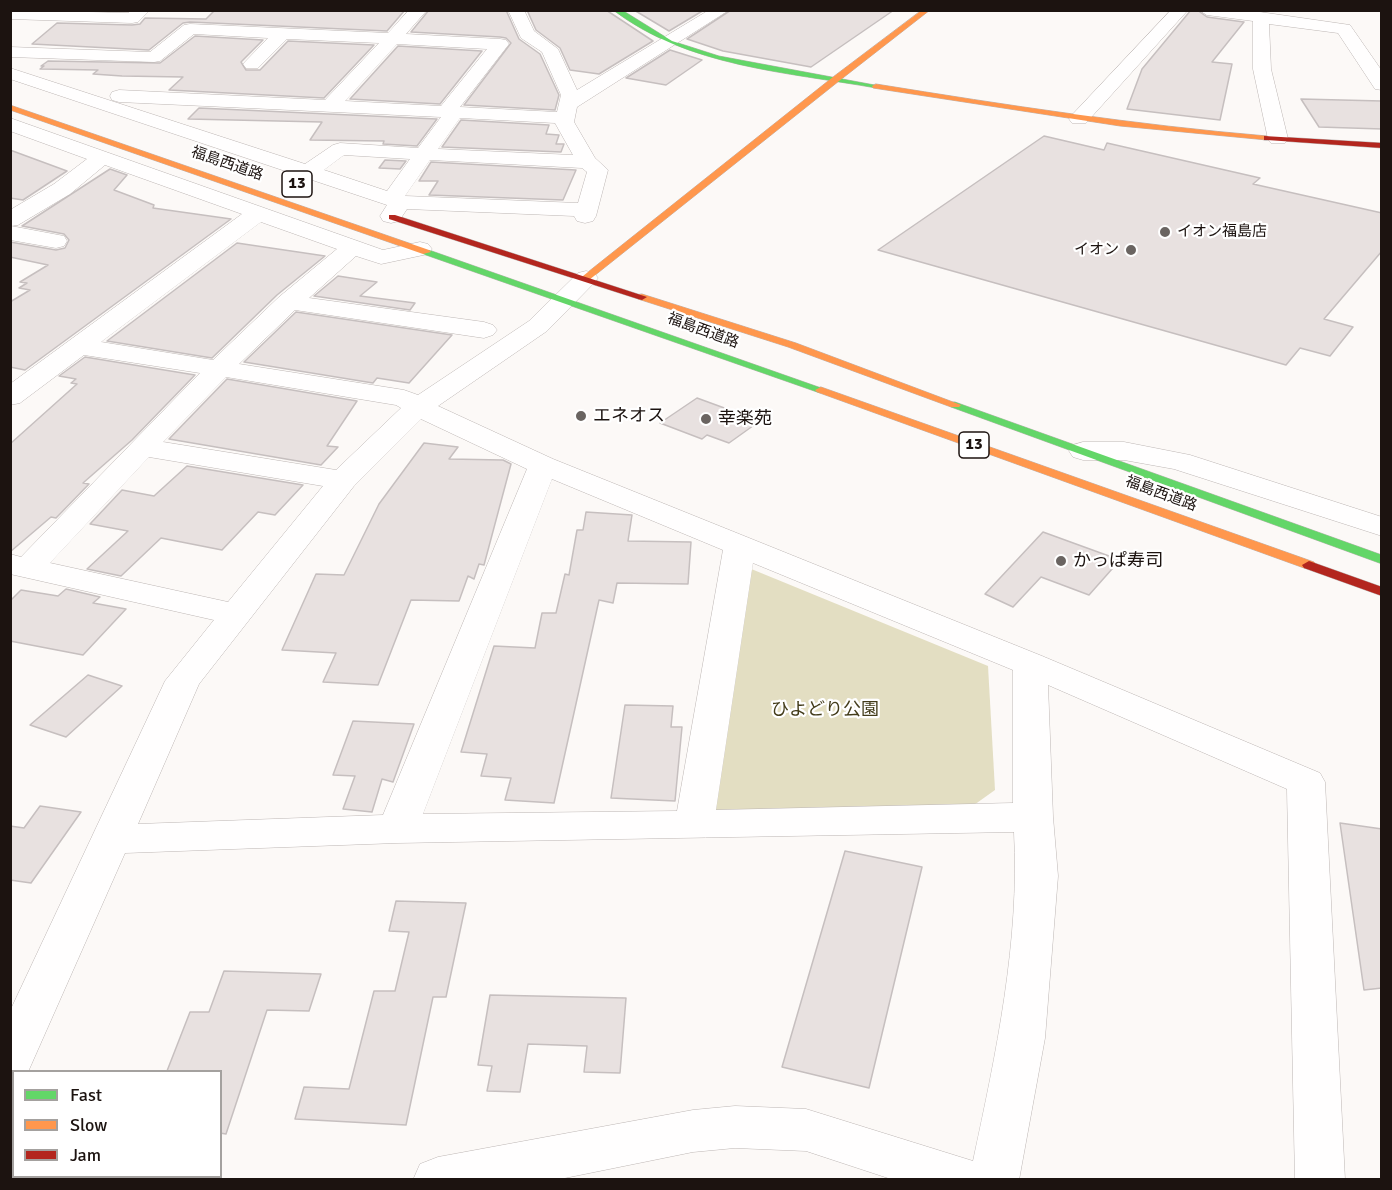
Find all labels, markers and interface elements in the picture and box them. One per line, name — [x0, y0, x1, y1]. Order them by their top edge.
street label: 福島西道路 — [189, 143, 265, 185]
road number: 13 — [282, 171, 312, 197]
place label: イオン福島店 — [1177, 223, 1267, 241]
marker: イオン福島店 — [1158, 225, 1172, 239]
place label: イオン — [1074, 241, 1119, 259]
marker: イオン — [1124, 243, 1138, 257]
street label: 福島西道路 — [665, 310, 741, 352]
place label: エネオス — [593, 405, 665, 427]
place label: 幸楽苑 — [718, 408, 772, 430]
marker: エネオス — [574, 409, 588, 423]
marker: 幸楽苑 — [699, 412, 713, 426]
road number: 13 — [959, 432, 989, 458]
street label: 福島西道路 — [1123, 473, 1199, 515]
place label: かっぱ寿司 — [1073, 550, 1163, 572]
marker: かっぱ寿司 — [1054, 554, 1068, 568]
park label: ひよどり公園 — [771, 699, 879, 721]
legend — [12, 1070, 222, 1178]
text: Fast — [70, 1084, 102, 1106]
text: Slow — [70, 1114, 107, 1136]
text: Jam — [70, 1144, 101, 1166]

